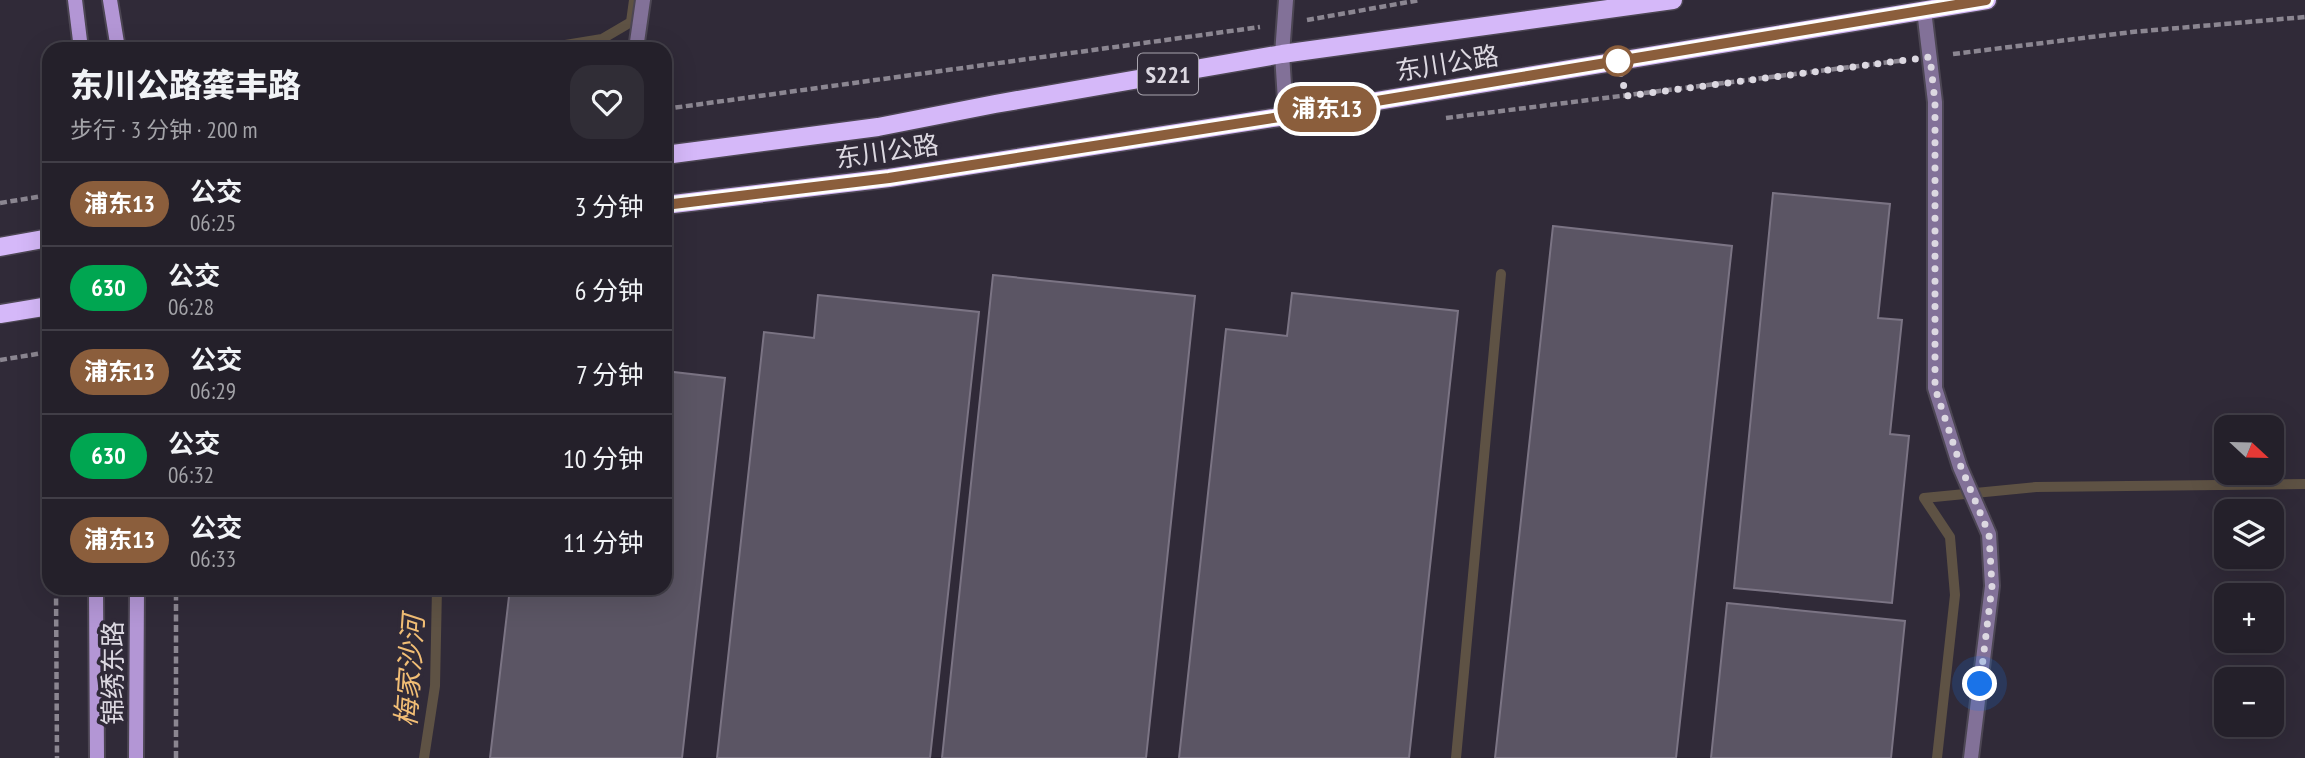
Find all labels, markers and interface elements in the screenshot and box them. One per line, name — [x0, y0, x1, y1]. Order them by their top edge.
street label: 东川公路 — [1393, 39, 1501, 87]
unlabelled marker — [1603, 46, 1633, 76]
road number: S221 — [1138, 54, 1198, 94]
text: 东川公路龚丰路 — [70, 63, 301, 106]
button: heart — [570, 65, 644, 139]
line badge: 浦东13 — [1278, 86, 1376, 132]
text: 浦东13 — [1292, 93, 1362, 124]
text: 步行 · 3 分钟 · 200 m — [70, 115, 257, 144]
street label: 东川公路 — [833, 127, 941, 175]
text: 公交 — [190, 175, 242, 208]
text: 浦东13 — [84, 188, 155, 219]
text: 3 分钟 — [575, 190, 644, 223]
text: 06:25 — [190, 208, 236, 237]
text: 公交 — [168, 259, 220, 292]
text: 630 — [91, 272, 126, 303]
text: 6 分钟 — [575, 274, 644, 307]
text: 06:28 — [168, 292, 214, 321]
text: 公交 — [190, 343, 242, 376]
text: 浦东13 — [84, 356, 155, 387]
text: 7 分钟 — [576, 358, 644, 391]
text: 06:29 — [190, 376, 236, 405]
north arrow — [2214, 415, 2284, 485]
map controls — [2214, 415, 2284, 737]
text: 公交 — [168, 427, 220, 460]
text: 630 — [91, 440, 126, 471]
text: 10 分钟 — [563, 442, 644, 475]
text: 06:32 — [168, 460, 214, 489]
button: layers — [2214, 499, 2284, 569]
text: 公交 — [190, 511, 242, 544]
text: 浦东13 — [84, 524, 155, 555]
text: 11 分钟 — [563, 526, 644, 559]
text: 06:33 — [190, 544, 236, 573]
button: + — [2214, 583, 2284, 653]
water label: 梅家沙河 — [387, 609, 432, 728]
street label: 锦绣东路 — [96, 621, 129, 725]
your location — [1962, 666, 1997, 701]
button: − — [2214, 667, 2284, 737]

